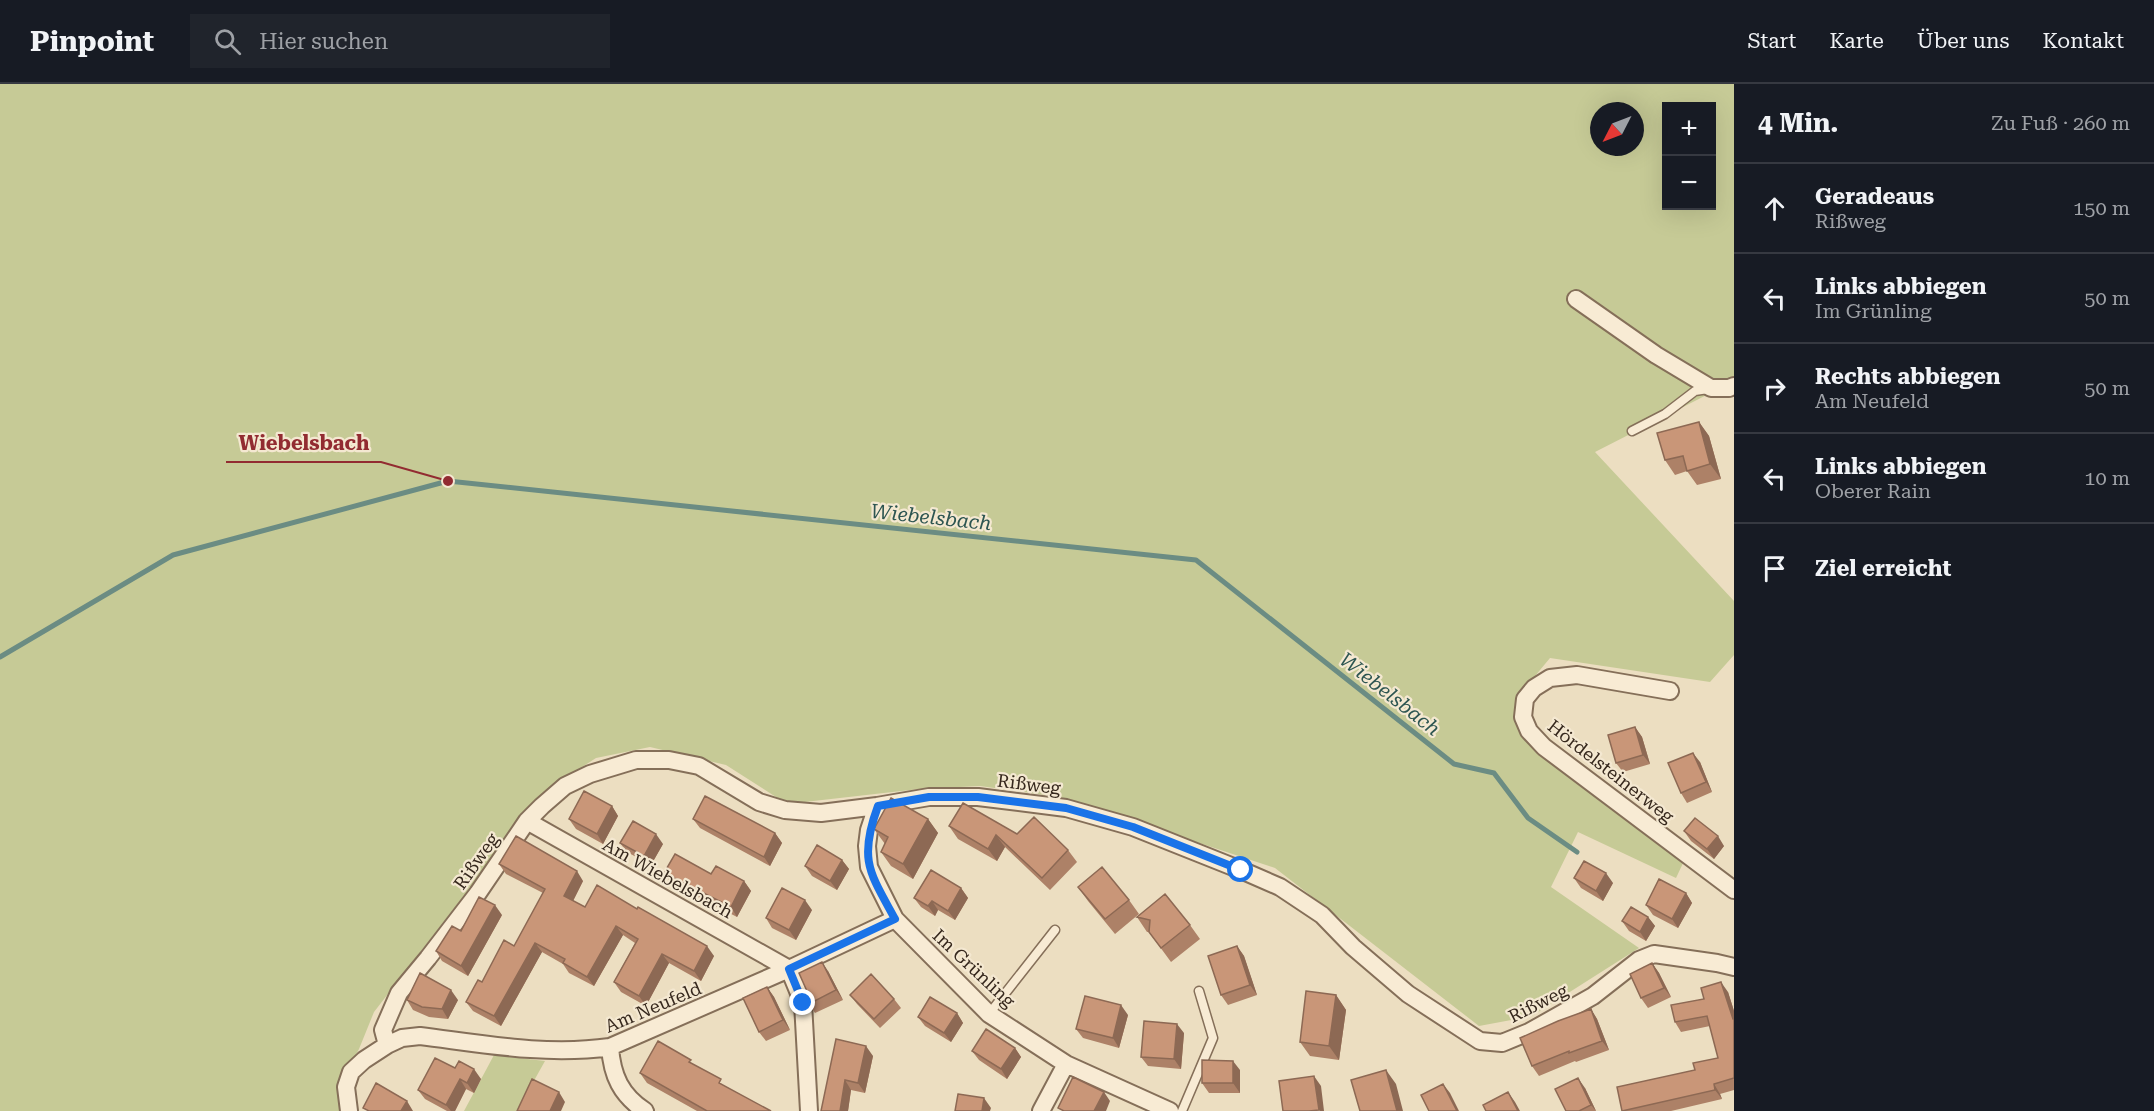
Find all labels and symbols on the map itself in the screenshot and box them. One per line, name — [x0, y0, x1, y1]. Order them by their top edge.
north arrow — [1590, 102, 1644, 156]
callout: Wiebelsbach — [226, 424, 381, 462]
text: Wiebelsbach — [239, 431, 370, 455]
water label: Wiebelsbach — [870, 499, 992, 535]
water label: Wiebelsbach — [1335, 647, 1445, 741]
street label: Hördelsteinerweg — [1544, 715, 1679, 827]
street label: Rißweg — [996, 770, 1063, 798]
street label: Rißweg — [449, 828, 503, 893]
street label: Am Wiebelsbach — [599, 834, 737, 923]
route start — [1227, 856, 1253, 882]
street label: Im Grünling — [928, 925, 1020, 1012]
street label: Am Neufeld — [602, 977, 705, 1037]
street label: Rißweg — [1505, 979, 1572, 1027]
route end — [789, 989, 815, 1015]

